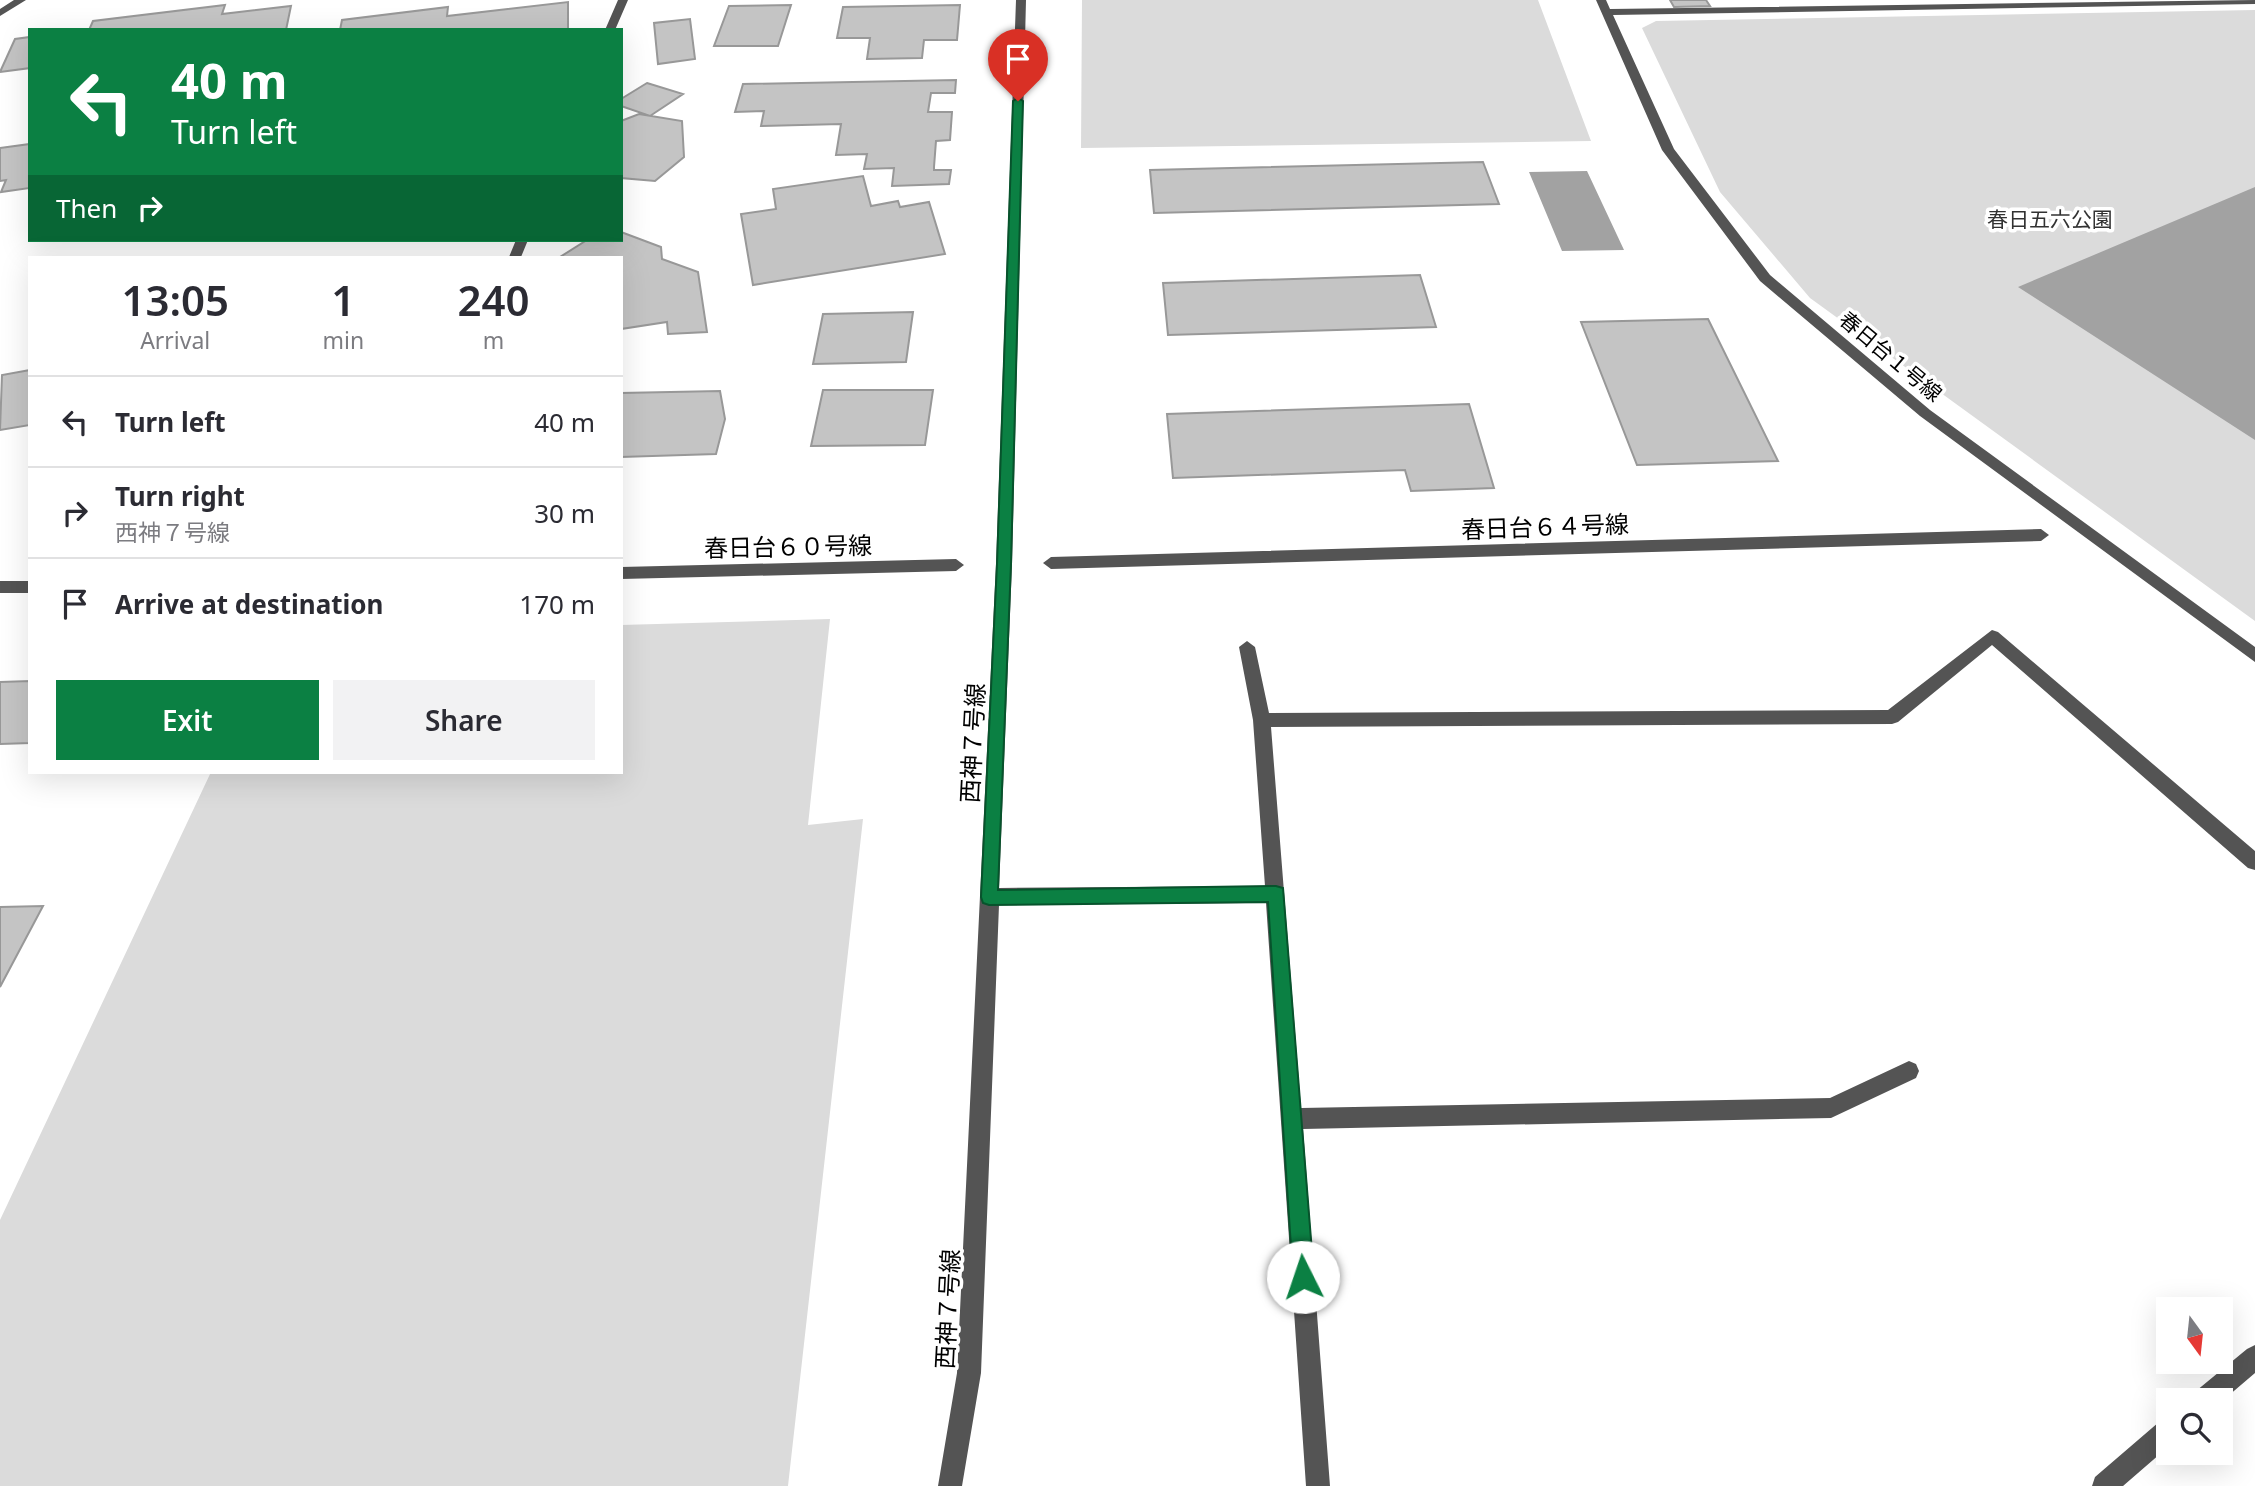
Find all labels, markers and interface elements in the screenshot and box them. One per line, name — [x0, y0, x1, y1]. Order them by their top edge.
pin — [988, 29, 1048, 101]
icon: arrive — [999, 40, 1037, 78]
text: 40 m — [171, 47, 288, 113]
icon: left — [56, 56, 147, 147]
text: Turn left — [171, 110, 297, 153]
icon: right — [131, 189, 169, 227]
text: Then — [56, 190, 117, 226]
park label: 春日五六公園 — [1987, 205, 2113, 233]
text: 13:05 — [121, 271, 229, 328]
text: 1 — [331, 271, 355, 328]
text: 240 — [458, 271, 530, 328]
street label: 春日台１号線 — [1834, 305, 1948, 407]
text: Arrival — [140, 324, 210, 356]
text: min — [322, 324, 364, 356]
text: m — [483, 324, 504, 356]
icon: left — [56, 403, 94, 441]
text: Turn left — [115, 404, 226, 440]
text: 40 m — [534, 404, 595, 440]
text: Turn right — [115, 478, 245, 514]
icon: right — [56, 494, 94, 532]
text: 30 m — [534, 495, 595, 531]
street label: 春日台６４号線 — [1460, 507, 1630, 545]
text: 西神７号線 — [115, 516, 230, 548]
street label: 春日台６０号線 — [704, 528, 872, 564]
icon: arrive — [56, 585, 94, 623]
text: Arrive at destination — [115, 586, 384, 622]
text: 170 m — [519, 586, 595, 622]
button: Exit — [56, 680, 319, 760]
button: Share — [333, 680, 595, 760]
street label: 西神７号線 — [952, 682, 992, 804]
position arrow — [1266, 1240, 1340, 1314]
street label: 西神７号線 — [927, 1248, 967, 1370]
north arrow — [2156, 1297, 2233, 1374]
map controls — [2156, 1297, 2233, 1465]
button: search — [2156, 1388, 2233, 1465]

